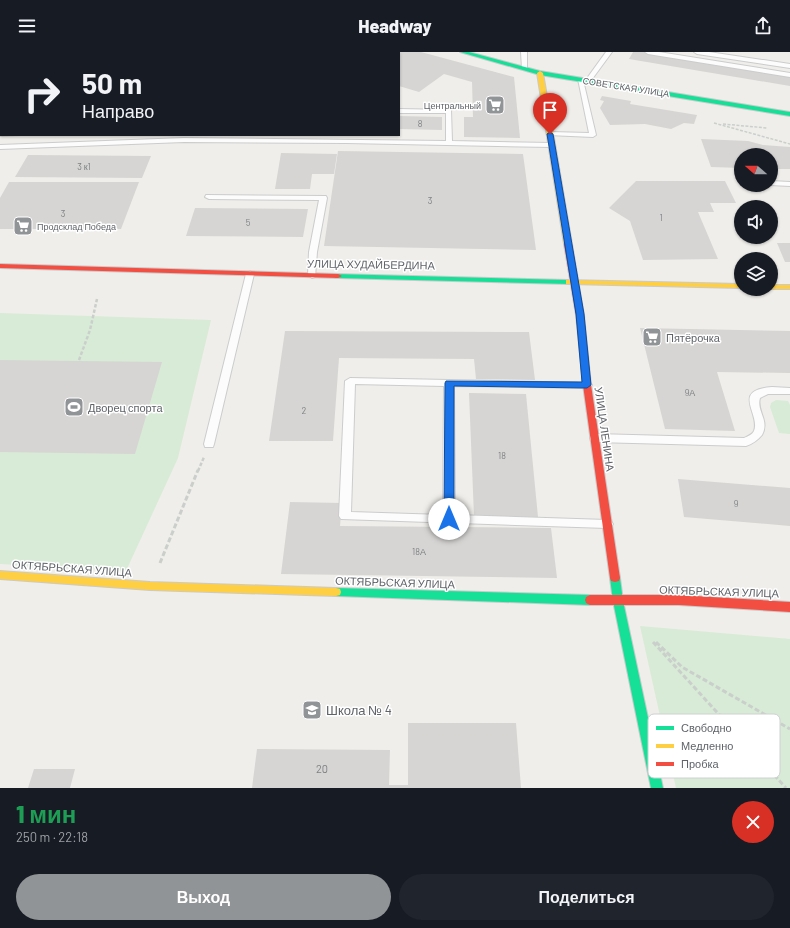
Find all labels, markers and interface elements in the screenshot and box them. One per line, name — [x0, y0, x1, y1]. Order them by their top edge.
icon: menu — [16, 15, 38, 37]
text: Headway — [358, 15, 432, 37]
icon: share — [752, 15, 774, 37]
text: 50 m — [82, 66, 142, 100]
icon: right — [16, 68, 68, 120]
street label: СОВЕТСКАЯ УЛИЦА — [582, 75, 670, 99]
pin — [533, 93, 567, 134]
supermarket icon: Центральный — [484, 94, 506, 116]
icon: arrive — [539, 99, 561, 121]
text: Направо — [82, 100, 154, 122]
place label: Центральный — [424, 100, 481, 111]
house number: 8 — [418, 118, 423, 129]
north arrow — [734, 148, 778, 192]
map controls — [734, 148, 778, 296]
house number: 3 к1 — [77, 161, 91, 172]
house number: 3 — [428, 195, 433, 206]
button: sound — [734, 200, 778, 244]
house number: 3 — [61, 208, 66, 219]
house number: 1 — [659, 212, 663, 223]
supermarket icon: Продсклад Победа — [12, 215, 34, 237]
house number: 5 — [246, 217, 251, 228]
place label: Продсклад Победа — [37, 221, 116, 232]
button: layers — [734, 252, 778, 296]
street label: УЛИЦА ХУДАЙБЕРДИНА — [307, 256, 436, 272]
supermarket icon: Пятёрочка — [641, 326, 663, 348]
place label: Пятёрочка — [666, 331, 721, 344]
street label: УЛИЦА ЛЕНИНА — [593, 386, 617, 473]
house number: 9А — [685, 387, 695, 398]
sports icon: Дворец спорта — [63, 396, 85, 418]
place label: Дворец спорта — [88, 401, 163, 414]
house number: 2 — [302, 405, 307, 416]
house number: 18 — [498, 450, 506, 461]
position arrow — [428, 498, 470, 540]
house number: 9 — [734, 498, 739, 509]
house number: 18А — [412, 546, 426, 557]
street label: ОКТЯБРЬСКАЯ УЛИЦА — [12, 557, 133, 579]
street label: ОКТЯБРЬСКАЯ УЛИЦА — [335, 573, 456, 591]
street label: ОКТЯБРЬСКАЯ УЛИЦА — [659, 582, 780, 600]
school or university icon: Школа № 4 — [301, 699, 323, 721]
place label: Школа № 4 — [326, 702, 392, 718]
legend — [648, 714, 780, 778]
text: Свободно — [681, 721, 732, 734]
text: Медленно — [681, 739, 733, 752]
text: Пробка — [681, 757, 719, 770]
house number: 20 — [316, 762, 328, 775]
text: 1 мин — [16, 799, 76, 828]
button: close — [732, 801, 774, 843]
text: 250 m · 22:18 — [16, 829, 88, 845]
button: Выход — [16, 874, 391, 920]
button: Поделиться — [399, 874, 774, 920]

